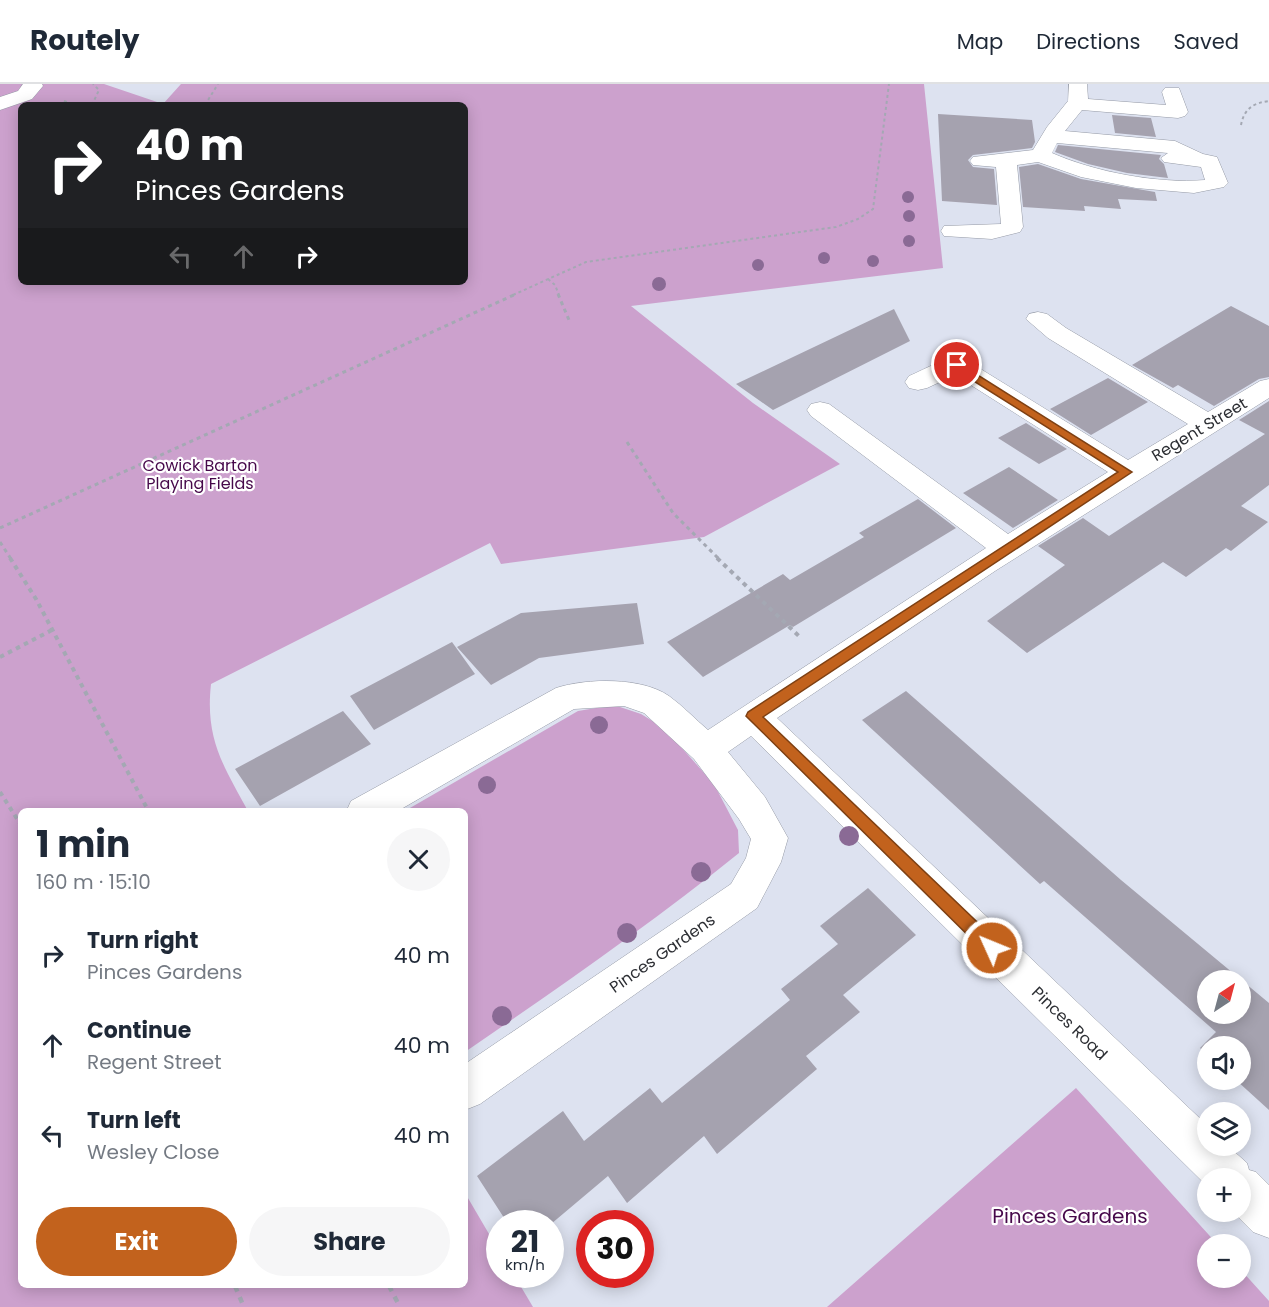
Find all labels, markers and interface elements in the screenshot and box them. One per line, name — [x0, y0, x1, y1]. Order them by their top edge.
text: Routely — [30, 21, 140, 60]
text: Map — [957, 27, 1003, 56]
text: Directions — [1036, 27, 1140, 56]
text: Saved — [1173, 27, 1239, 56]
text: 40 m — [135, 116, 244, 175]
icon: right — [36, 126, 114, 204]
text: Pinces Gardens — [135, 172, 345, 209]
icon: left — [164, 240, 197, 273]
icon: ahead — [227, 240, 260, 273]
icon: right — [290, 240, 323, 273]
pin — [931, 339, 982, 390]
icon: arrive — [940, 348, 973, 381]
street label: Regent Street — [1147, 392, 1251, 467]
park label: Cowick Barton Playing Fields — [143, 454, 257, 495]
text: 1 min — [36, 819, 130, 870]
button: close — [387, 828, 450, 891]
text: 160 m · 15:10 — [36, 868, 151, 896]
street label: Pinces Gardens — [605, 908, 720, 998]
position arrow — [960, 916, 1024, 980]
text: Turn right — [87, 925, 198, 956]
icon: right — [36, 939, 69, 972]
text: 40 m — [394, 940, 450, 971]
text: Pinces Gardens — [87, 958, 242, 986]
north arrow — [1197, 970, 1251, 1024]
map controls — [1197, 970, 1251, 1288]
street label: Pinces Road — [1027, 981, 1113, 1065]
text: Continue — [87, 1015, 191, 1046]
icon: ahead — [36, 1029, 69, 1062]
text: 40 m — [394, 1030, 450, 1061]
button: sound — [1197, 1036, 1251, 1090]
text: Regent Street — [87, 1048, 221, 1076]
button: layers — [1197, 1102, 1251, 1156]
text: Turn left — [87, 1105, 181, 1136]
icon: left — [36, 1119, 69, 1152]
text: 40 m — [394, 1120, 450, 1151]
text: Wesley Close — [87, 1138, 219, 1166]
button: + — [1197, 1168, 1251, 1222]
park label: Pinces Gardens — [992, 1202, 1148, 1230]
button: Exit — [36, 1207, 237, 1276]
button: Share — [249, 1207, 450, 1276]
speed limit sign: 30 — [576, 1210, 654, 1288]
text: 21 — [511, 1220, 539, 1263]
button: − — [1197, 1234, 1251, 1288]
text: km/h — [505, 1254, 545, 1275]

